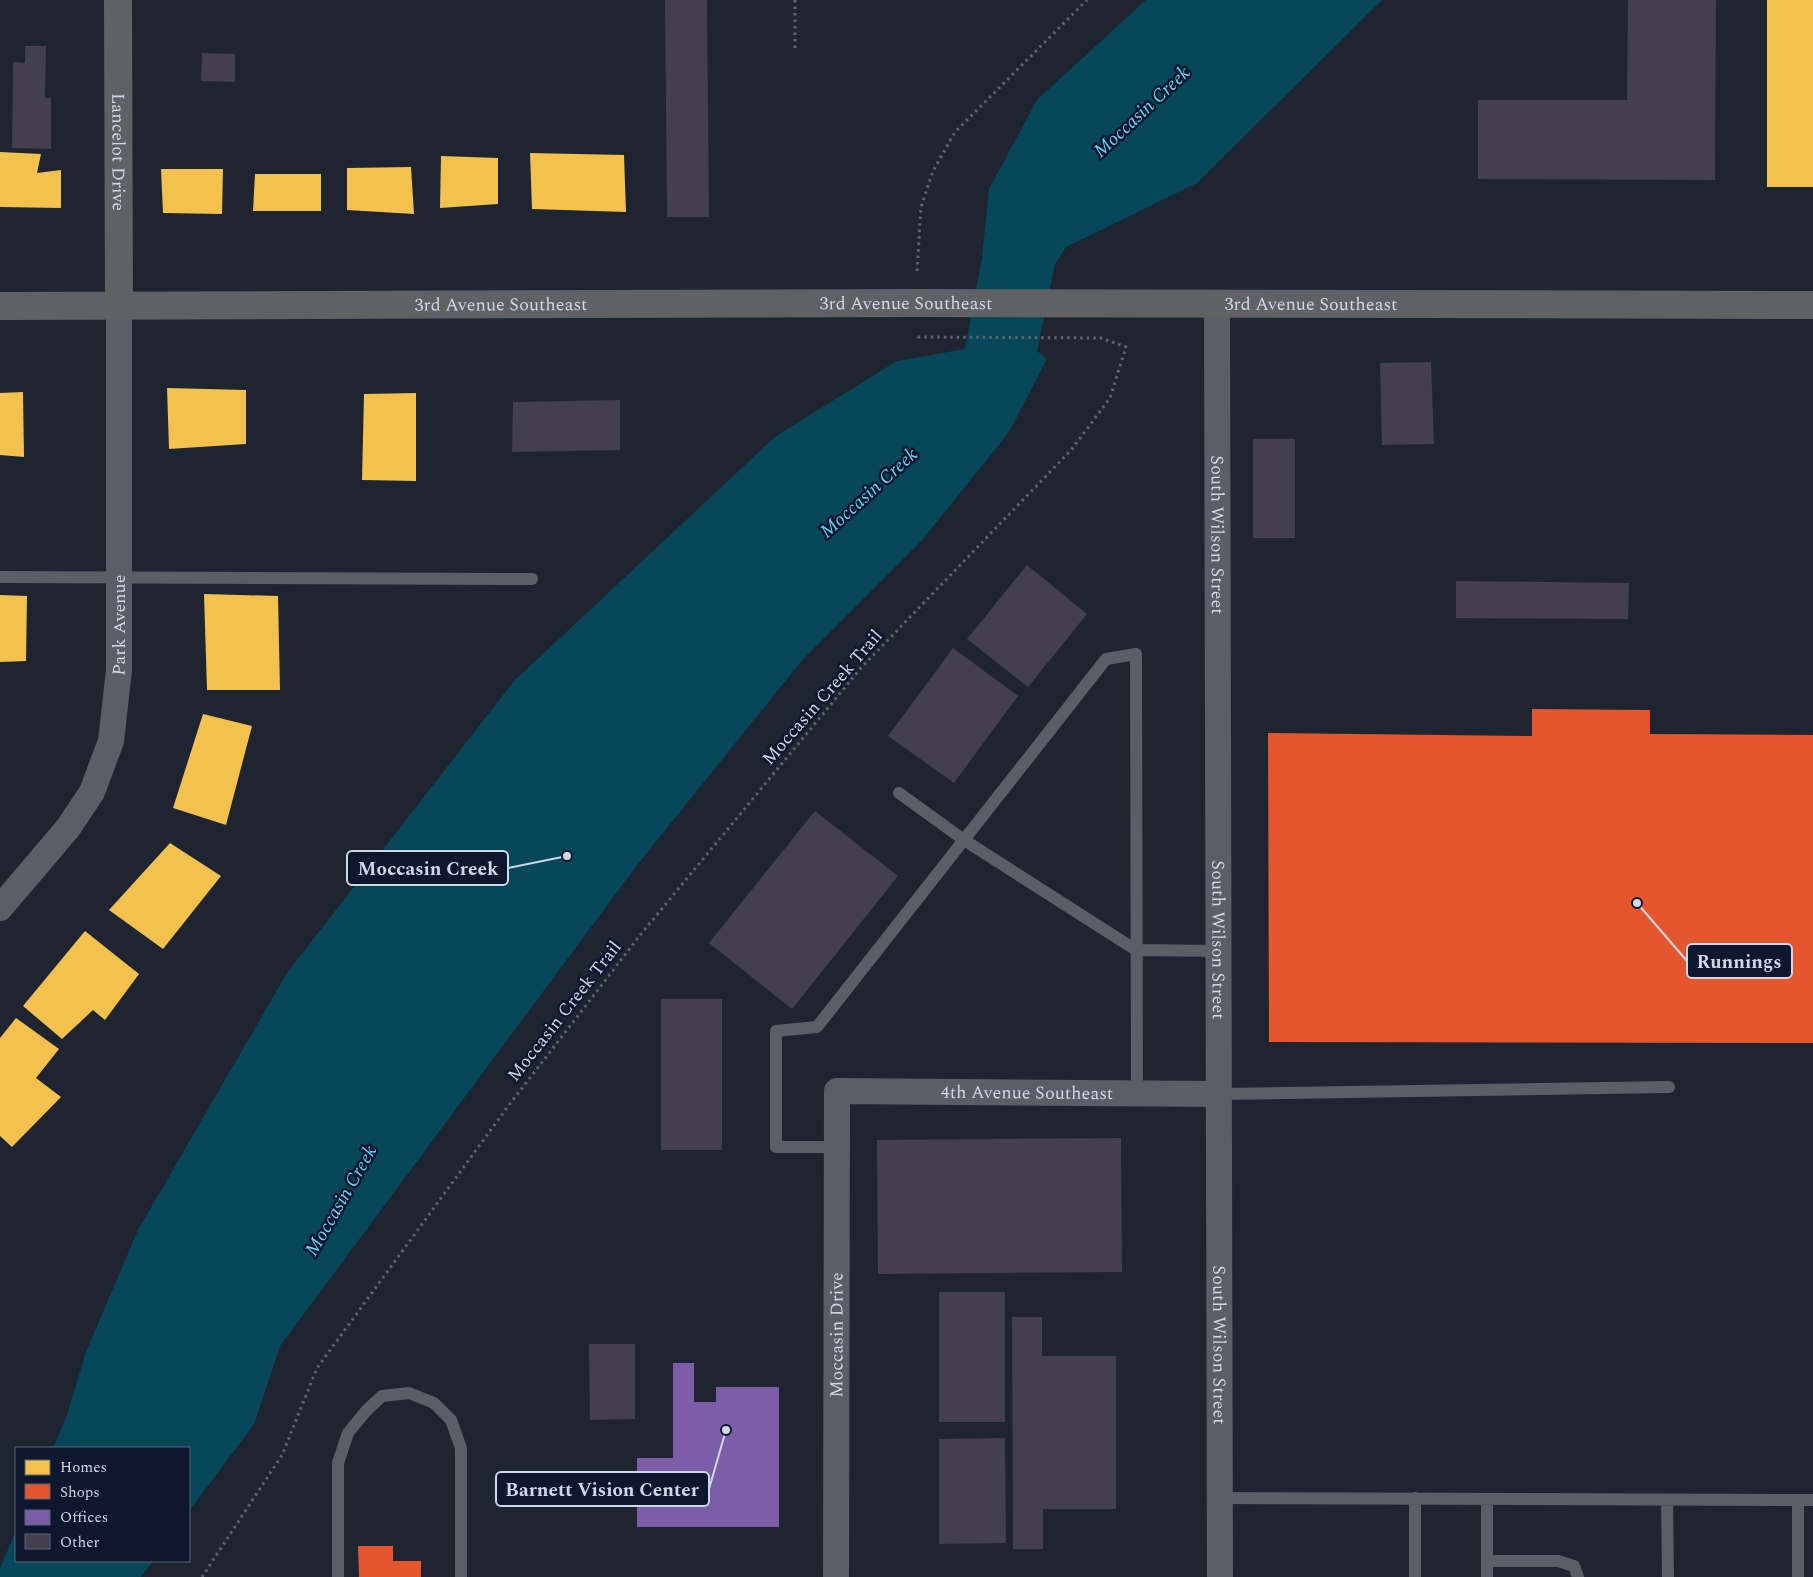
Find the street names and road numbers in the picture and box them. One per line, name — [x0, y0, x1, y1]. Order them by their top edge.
street label: Lancelot Drive — [104, 93, 132, 211]
street label: 3rd Avenue Southeast — [820, 290, 992, 317]
street label: 3rd Avenue Southeast — [415, 291, 587, 319]
street label: 3rd Avenue Southeast — [1225, 291, 1397, 318]
street label: South Wilson Street — [1203, 455, 1231, 615]
street label: Park Avenue — [105, 575, 134, 677]
street label: Moccasin Creek Trail — [756, 623, 889, 771]
street label: South Wilson Street — [1204, 860, 1232, 1020]
street label: Moccasin Creek Trail — [501, 935, 628, 1088]
street label: 4th Avenue Southeast — [941, 1079, 1113, 1107]
street label: South Wilson Street — [1205, 1265, 1233, 1425]
street label: Moccasin Drive — [823, 1272, 851, 1398]

